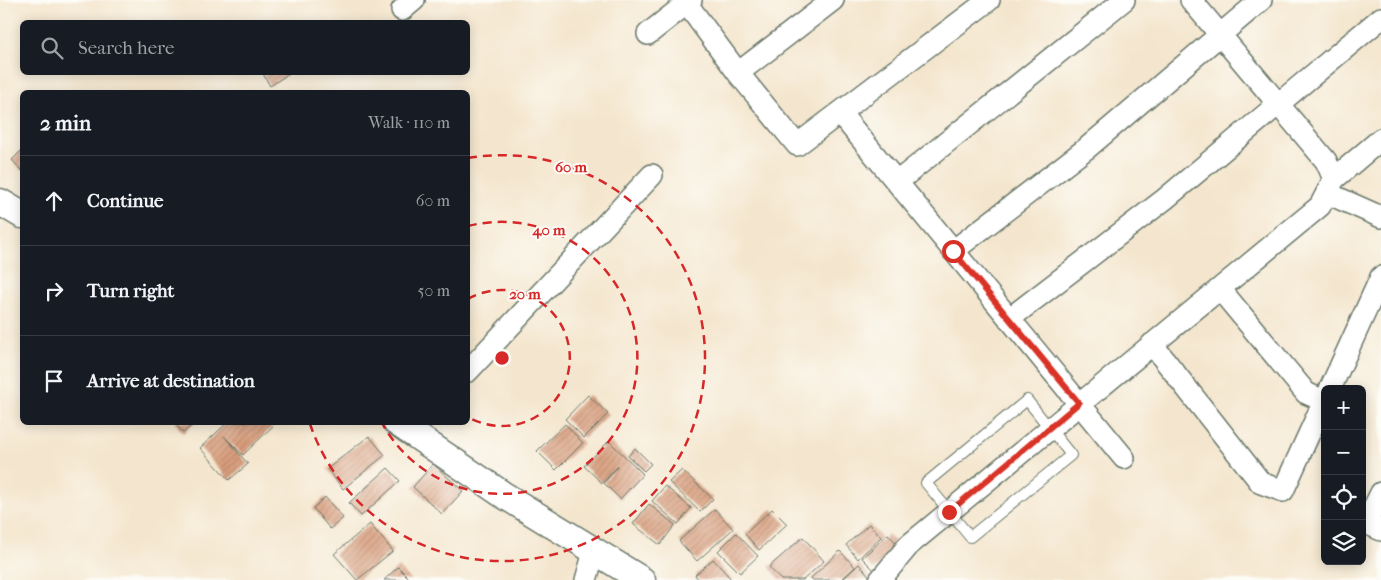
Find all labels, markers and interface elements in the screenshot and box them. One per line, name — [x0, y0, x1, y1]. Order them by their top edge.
search box — [20, 20, 470, 75]
icon: search — [38, 34, 66, 62]
text: Search here — [78, 37, 174, 59]
text: 2 min — [40, 111, 91, 135]
text: Walk · 110 m — [368, 113, 450, 132]
text: 60 m — [555, 158, 588, 176]
icon: ahead — [40, 187, 68, 215]
text: Continue — [87, 190, 163, 212]
text: 60 m — [416, 191, 450, 210]
text: 40 m — [532, 221, 566, 239]
route start — [942, 240, 965, 263]
icon: right — [40, 277, 68, 305]
text: Turn right — [87, 280, 174, 302]
text: 50 m — [418, 281, 450, 300]
text: 20 m — [509, 285, 541, 303]
centre of rings — [493, 349, 511, 367]
icon: arrive — [40, 367, 68, 395]
text: Arrive at destination — [87, 370, 255, 392]
map controls — [1321, 385, 1366, 565]
button: + — [1321, 385, 1366, 430]
button: − — [1321, 430, 1366, 475]
button: locate — [1321, 475, 1366, 520]
route end — [938, 501, 961, 524]
button: layers — [1321, 520, 1366, 565]

